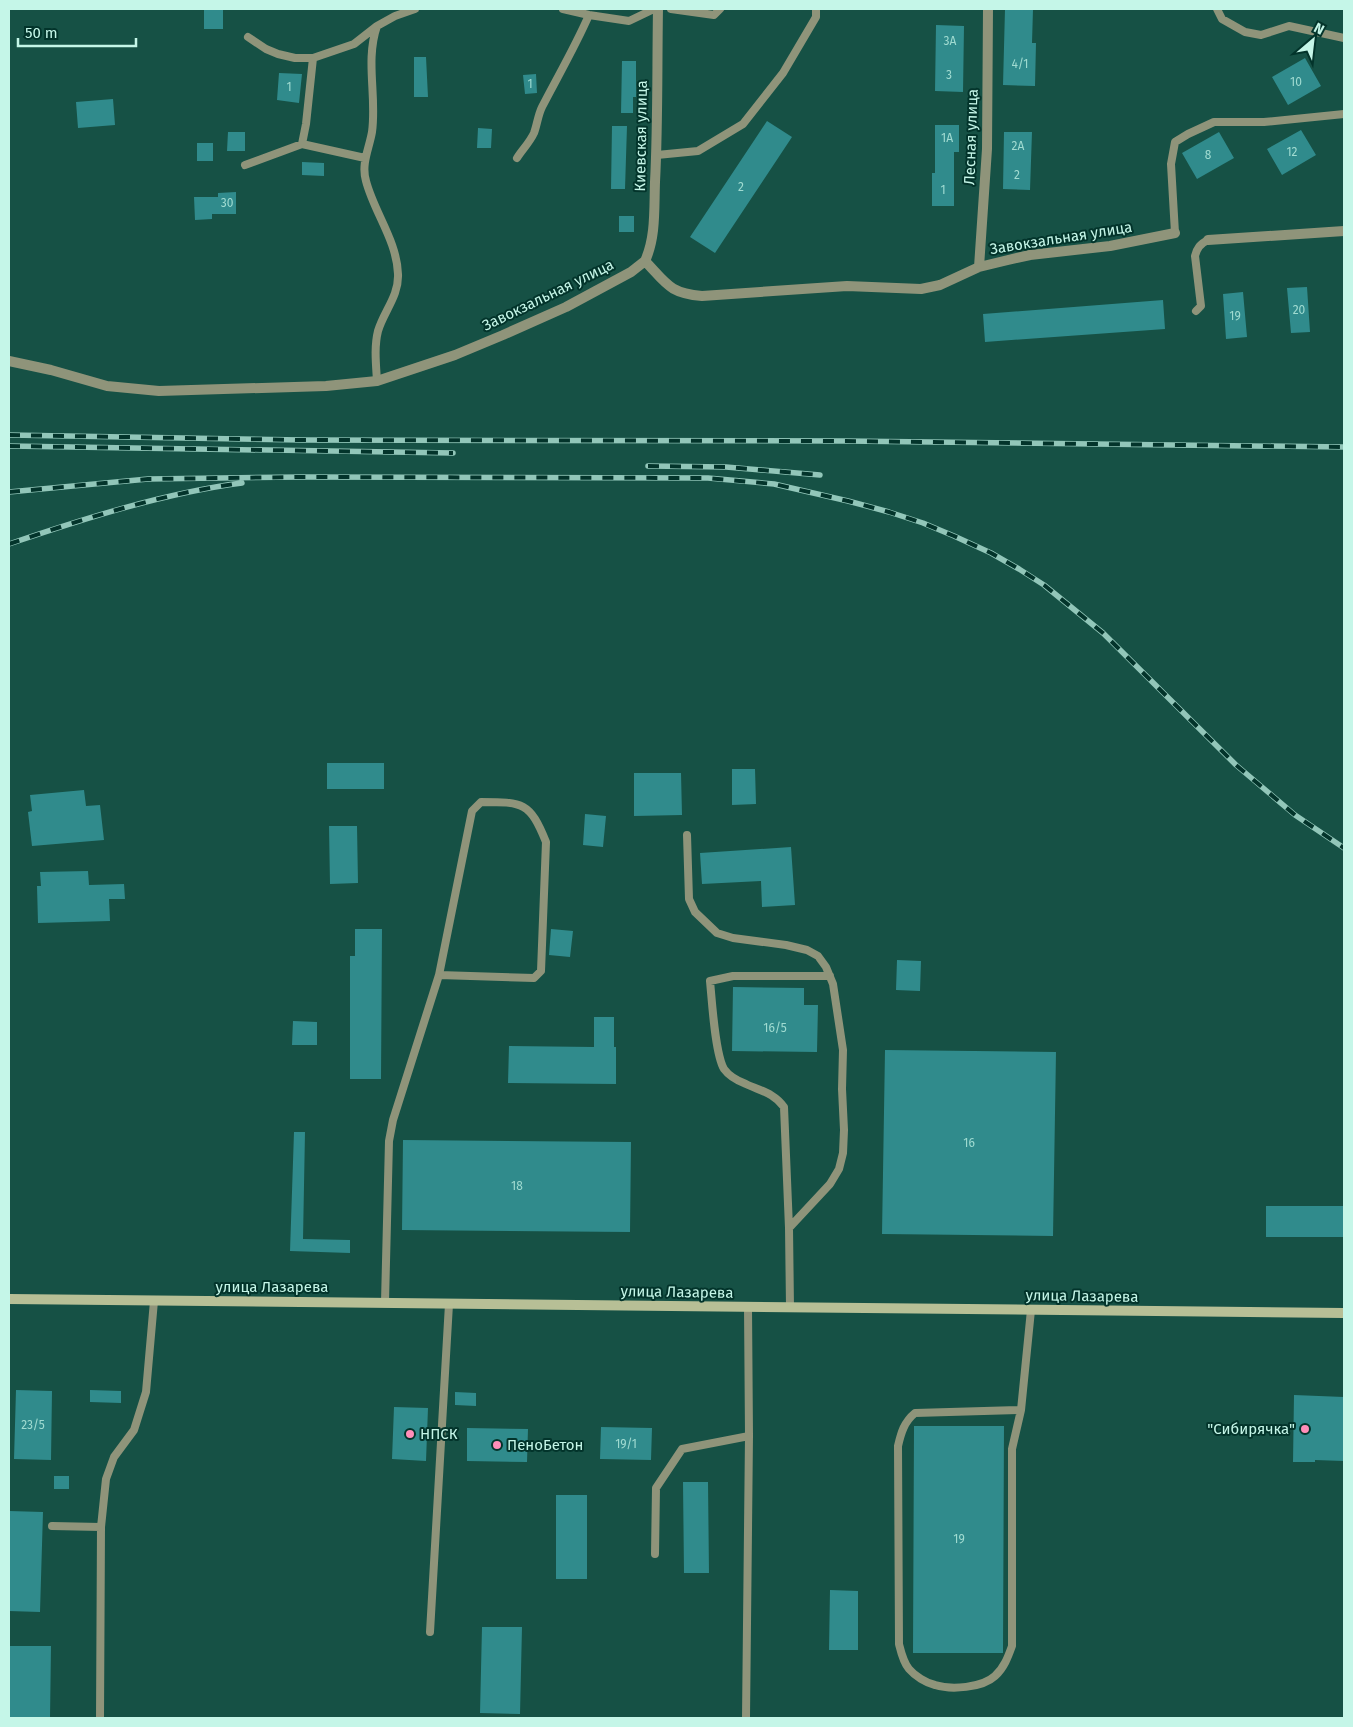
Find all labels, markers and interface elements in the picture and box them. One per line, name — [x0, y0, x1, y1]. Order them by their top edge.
scale bar — [18, 15, 135, 47]
north arrow — [1288, 15, 1338, 65]
text: N — [1311, 19, 1327, 39]
text: 50 m — [25, 24, 58, 42]
house number: 3А — [944, 34, 957, 48]
house number: 4/1 — [1012, 57, 1028, 71]
house number: 3 — [946, 68, 952, 82]
house number: 10 — [1290, 75, 1302, 89]
house number: 1 — [527, 77, 533, 91]
house number: 1 — [286, 80, 292, 94]
street label: Киевская улица — [631, 80, 651, 192]
street label: Лесная улица — [960, 89, 982, 185]
house number: 1А — [941, 131, 953, 145]
house number: 2А — [1012, 139, 1025, 153]
house number: 12 — [1286, 145, 1298, 159]
house number: 8 — [1205, 148, 1212, 162]
house number: 2 — [1014, 168, 1020, 182]
house number: 2 — [738, 180, 744, 194]
house number: 1 — [940, 183, 946, 197]
house number: 30 — [221, 196, 234, 210]
street label: Завокзальная улица — [989, 218, 1133, 258]
street label: Завокзальная улица — [479, 255, 617, 335]
house number: 20 — [1293, 303, 1306, 317]
house number: 19 — [1229, 309, 1241, 323]
house number: 16/5 — [763, 1021, 787, 1035]
house number: 16 — [963, 1136, 975, 1150]
house number: 18 — [511, 1179, 523, 1193]
street label: улица Лазарева — [216, 1278, 328, 1296]
street label: улица Лазарева — [620, 1282, 734, 1302]
street label: улица Лазарева — [1025, 1286, 1139, 1306]
house number: 23/5 — [21, 1418, 45, 1432]
place label: "Сибирячка" — [1207, 1420, 1295, 1438]
marker: "Сибирячка" — [1299, 1423, 1311, 1435]
place label: НПСК — [420, 1425, 458, 1443]
marker: НПСК — [404, 1428, 416, 1440]
place label: ПеноБетон — [507, 1436, 584, 1454]
house number: 19/1 — [615, 1437, 637, 1451]
marker: ПеноБетон — [491, 1439, 503, 1451]
house number: 19 — [953, 1532, 965, 1546]

